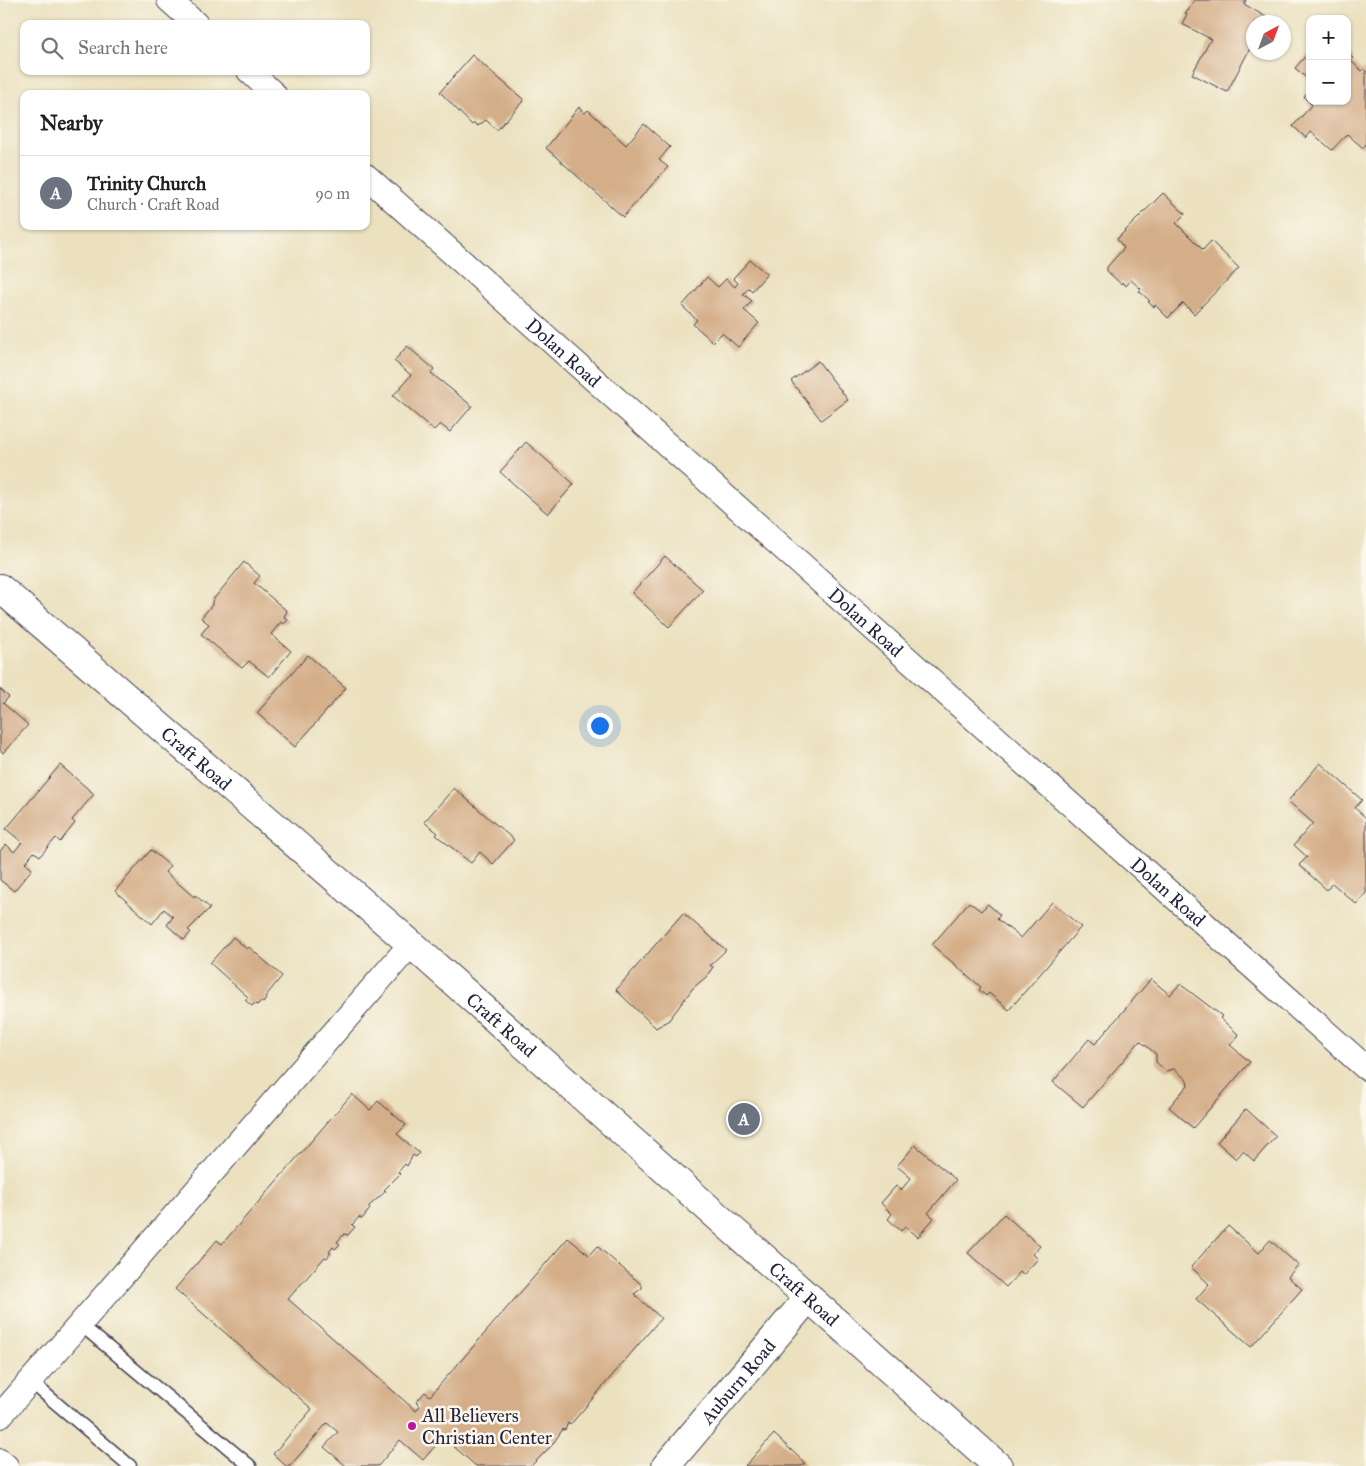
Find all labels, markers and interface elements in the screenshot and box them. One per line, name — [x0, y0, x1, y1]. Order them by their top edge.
north arrow — [1246, 15, 1291, 60]
map controls — [1306, 15, 1351, 105]
button: + — [1306, 15, 1351, 60]
search box — [20, 20, 370, 75]
icon: search — [38, 34, 66, 62]
text: Search here — [78, 36, 168, 59]
button: − — [1306, 60, 1351, 105]
text: Nearby — [40, 110, 103, 136]
text: Trinity Church — [87, 172, 206, 195]
text: A — [51, 184, 61, 203]
text: 90 m — [315, 184, 350, 203]
text: Church · Craft Road — [87, 195, 219, 214]
street label: Dolan Road — [522, 313, 606, 392]
street label: Dolan Road — [824, 583, 909, 662]
your location — [587, 713, 613, 739]
street label: Craft Road — [157, 721, 237, 795]
street label: Dolan Road — [1126, 852, 1211, 931]
street label: Craft Road — [462, 987, 542, 1062]
pin: A — [728, 1100, 760, 1138]
street label: Craft Road — [765, 1257, 844, 1331]
street label: Auburn Road — [695, 1334, 780, 1429]
place label: All Believers Christian Center — [421, 1404, 553, 1449]
marker: All Believers Christian Center — [406, 1420, 418, 1432]

